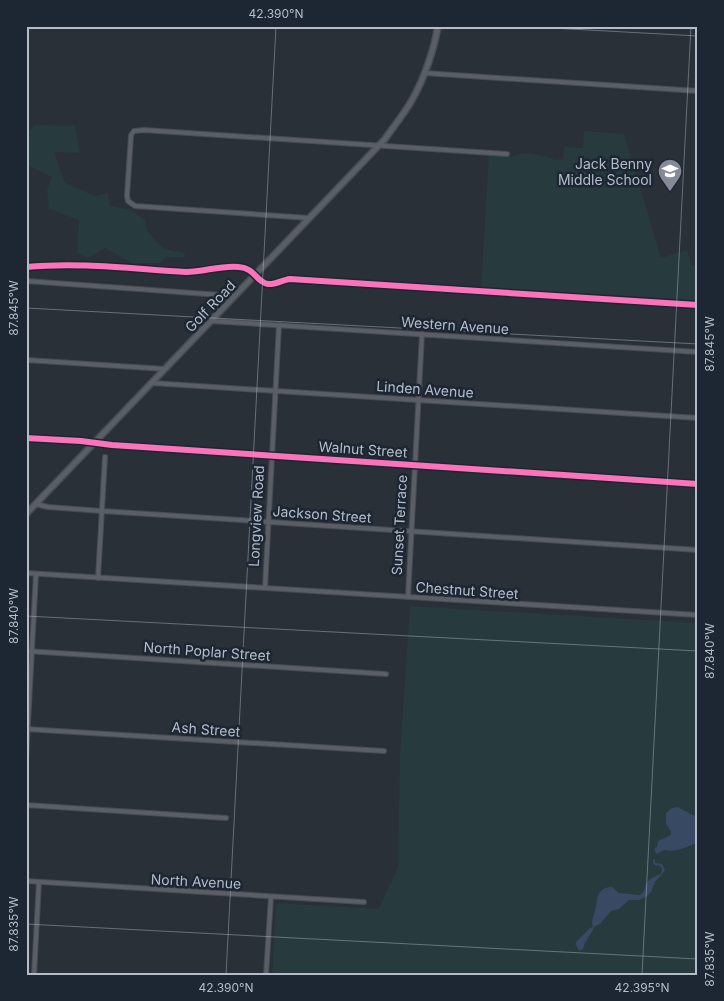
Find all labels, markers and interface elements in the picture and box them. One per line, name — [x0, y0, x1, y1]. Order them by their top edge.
text: 42.390°N — [248, 6, 304, 21]
place label: Jack Benny Middle School — [558, 155, 652, 188]
school or university icon: Jack Benny Middle School — [657, 158, 683, 192]
street label: Golf Road — [181, 277, 239, 335]
text: 87.845°W — [6, 280, 21, 336]
street label: Western Avenue — [400, 313, 510, 337]
text: 87.845°W — [702, 316, 717, 372]
street label: Linden Avenue — [376, 377, 474, 401]
street label: Walnut Street — [318, 437, 408, 461]
street label: Longview Road — [245, 465, 267, 567]
street label: Sunset Terrace — [388, 474, 410, 576]
street label: Jackson Street — [272, 502, 372, 526]
street label: Chestnut Street — [415, 578, 519, 602]
text: 87.840°W — [6, 588, 21, 644]
text: 87.840°W — [702, 623, 717, 679]
street label: North Poplar Street — [143, 638, 271, 664]
street label: Ash Street — [171, 718, 241, 740]
street label: North Avenue — [150, 870, 242, 892]
text: 87.835°W — [6, 896, 21, 952]
text: 87.835°W — [702, 931, 717, 987]
text: 42.390°N — [198, 980, 254, 995]
text: 42.395°N — [615, 980, 669, 995]

